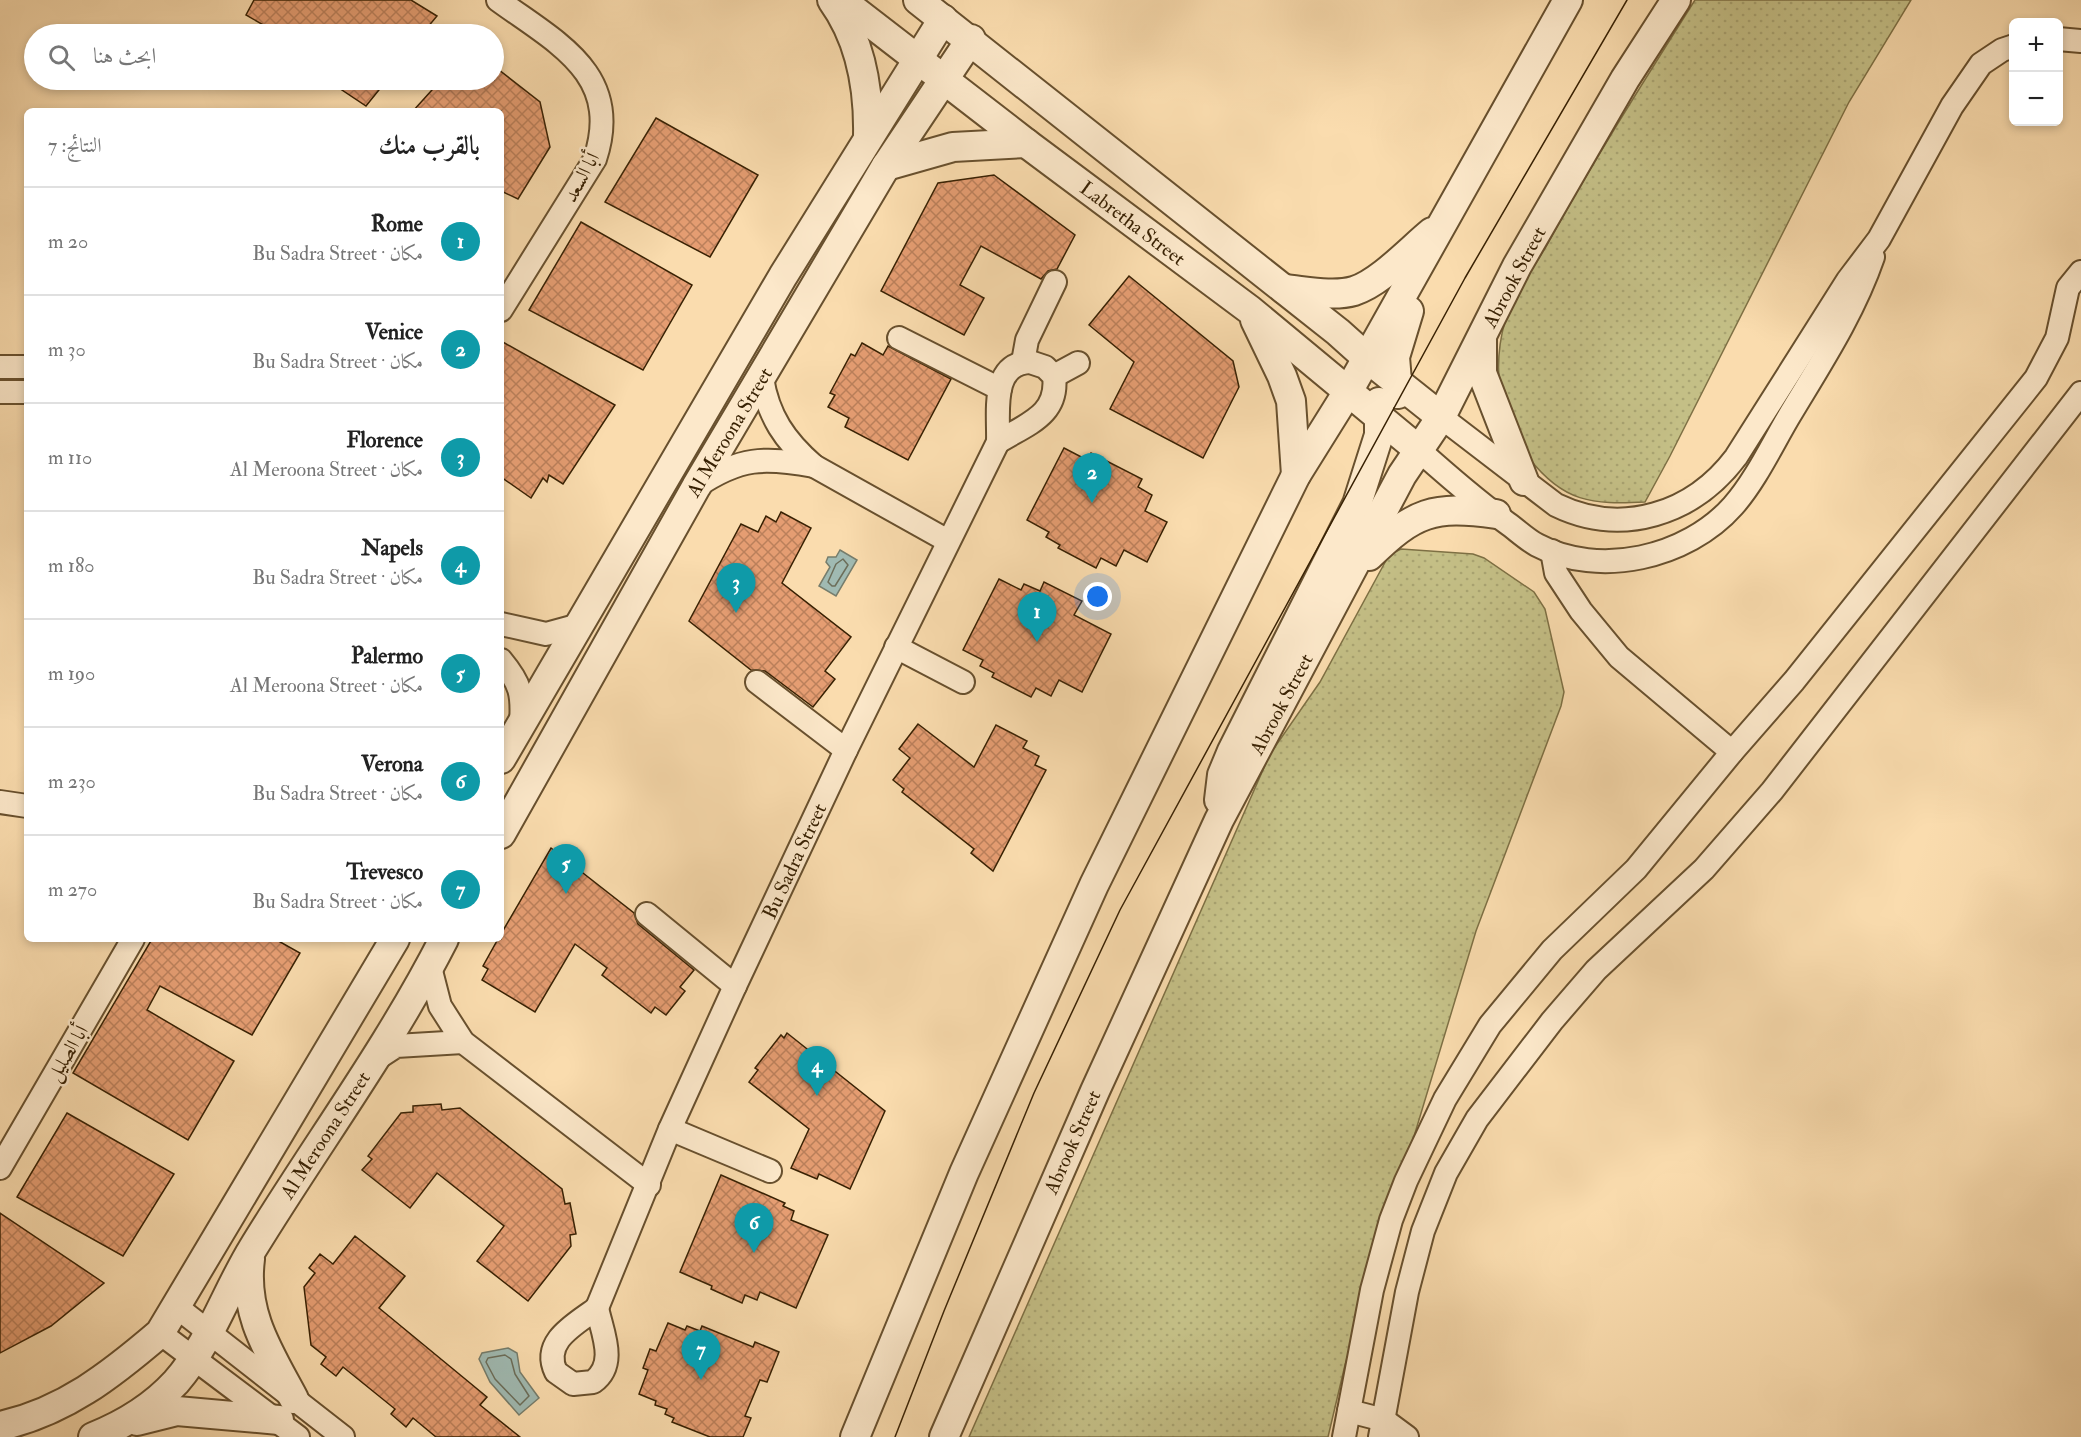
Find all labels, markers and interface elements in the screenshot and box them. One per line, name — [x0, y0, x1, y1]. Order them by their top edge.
map controls — [2009, 18, 2063, 126]
button: + — [2009, 18, 2063, 72]
search box — [24, 24, 504, 90]
icon: search — [45, 41, 78, 74]
text: ابحث هنا — [93, 42, 156, 70]
button: − — [2009, 72, 2063, 126]
text: بالقرب منك — [378, 130, 480, 162]
text: النتائج: 7 — [48, 133, 101, 158]
street label: أبا السعد — [556, 147, 605, 207]
street label: Labretha Street — [1075, 176, 1191, 272]
text: Rome — [371, 210, 423, 238]
street label: Abrook Street — [1477, 222, 1552, 333]
text: 20 m — [48, 229, 88, 254]
text: 1 — [457, 229, 464, 254]
text: مكان · Bu Sadra Street — [252, 241, 423, 266]
text: Venice — [365, 318, 423, 346]
text: 30 m — [48, 337, 86, 362]
text: 2 — [455, 337, 466, 362]
text: مكان · Bu Sadra Street — [252, 349, 423, 374]
street label: Al Meroona Street — [680, 362, 778, 503]
text: Florence — [346, 426, 423, 454]
text: 110 m — [48, 445, 92, 470]
text: 3 — [457, 445, 464, 470]
pin: 2 — [1072, 454, 1112, 503]
text: مكان · Al Meroona Street — [230, 457, 423, 482]
text: Napels — [361, 534, 423, 562]
text: 180 m — [48, 553, 95, 578]
text: 4 — [455, 553, 466, 578]
pin: 3 — [716, 564, 756, 613]
text: مكان · Bu Sadra Street — [252, 565, 423, 590]
your location — [1083, 582, 1112, 611]
pin: 1 — [1018, 592, 1056, 642]
text: Palermo — [351, 642, 423, 670]
street label: Abrook Street — [1244, 649, 1319, 760]
text: 190 m — [48, 661, 95, 686]
text: 5 — [456, 661, 465, 686]
text: مكان · Al Meroona Street — [230, 673, 423, 698]
text: Verona — [361, 750, 423, 778]
text: 230 m — [48, 769, 96, 794]
text: 6 — [455, 769, 466, 794]
text: مكان · Bu Sadra Street — [252, 781, 423, 806]
street label: Bu Sadra Street — [757, 799, 832, 923]
pin: 5 — [546, 844, 586, 894]
text: Trevesco — [346, 858, 423, 886]
text: 270 m — [48, 877, 97, 902]
text: 7 — [456, 877, 465, 902]
text: مكان · Bu Sadra Street — [252, 889, 423, 914]
street label: أبا الصليل — [39, 1019, 96, 1087]
pin: 4 — [798, 1046, 836, 1096]
street label: Al Meroona Street — [274, 1066, 376, 1205]
street label: Abrook Street — [1038, 1086, 1107, 1199]
pin: 6 — [734, 1204, 774, 1253]
pin: 7 — [682, 1330, 720, 1380]

